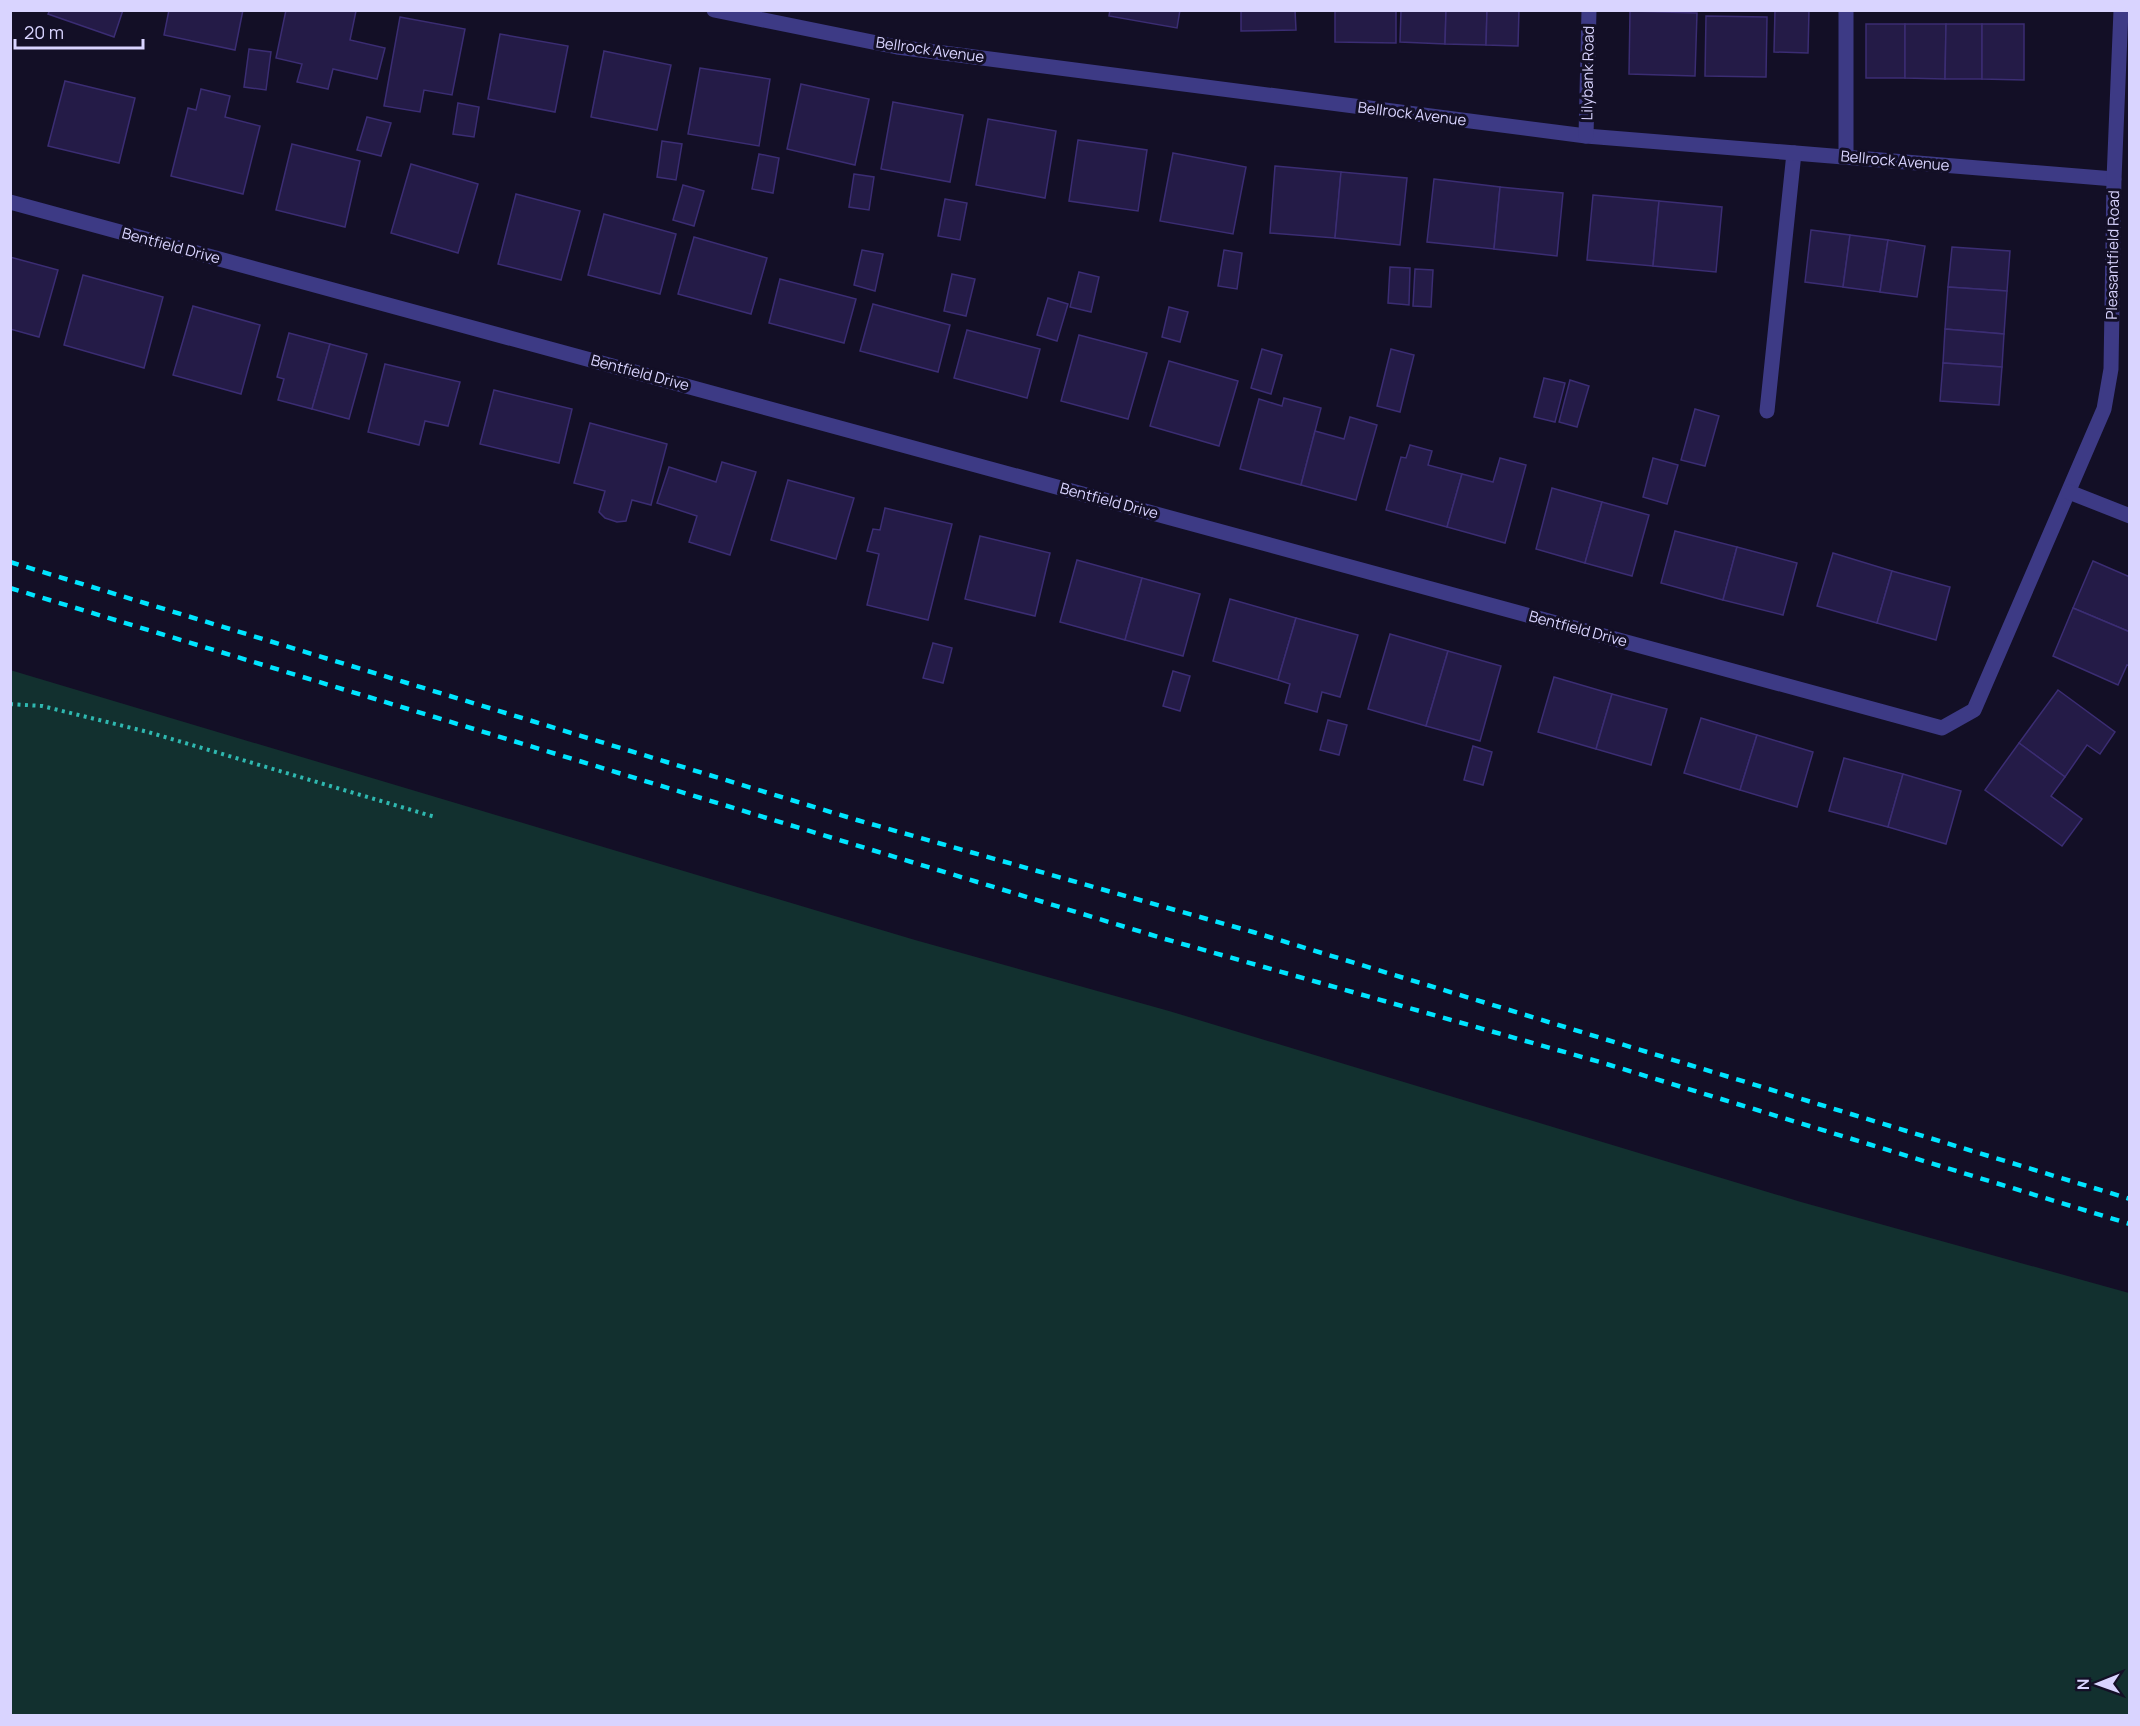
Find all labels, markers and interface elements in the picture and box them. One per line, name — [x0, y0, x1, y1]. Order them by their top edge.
scale bar — [15, 12, 142, 50]
text: 20 m — [24, 20, 64, 44]
street label: Lilybank Road — [1576, 25, 1599, 121]
street label: Bellrock Avenue — [875, 32, 986, 68]
street label: Bellrock Avenue — [1357, 96, 1468, 131]
street label: Bellrock Avenue — [1840, 145, 1951, 176]
street label: Pleasantfield Road — [2101, 190, 2124, 320]
street label: Bentfield Drive — [120, 222, 223, 269]
street label: Bentfield Drive — [589, 349, 692, 396]
street label: Bentfield Drive — [1058, 477, 1161, 524]
street label: Bentfield Drive — [1527, 605, 1630, 652]
north arrow — [2068, 1654, 2128, 1714]
text: N — [2072, 1678, 2094, 1690]

